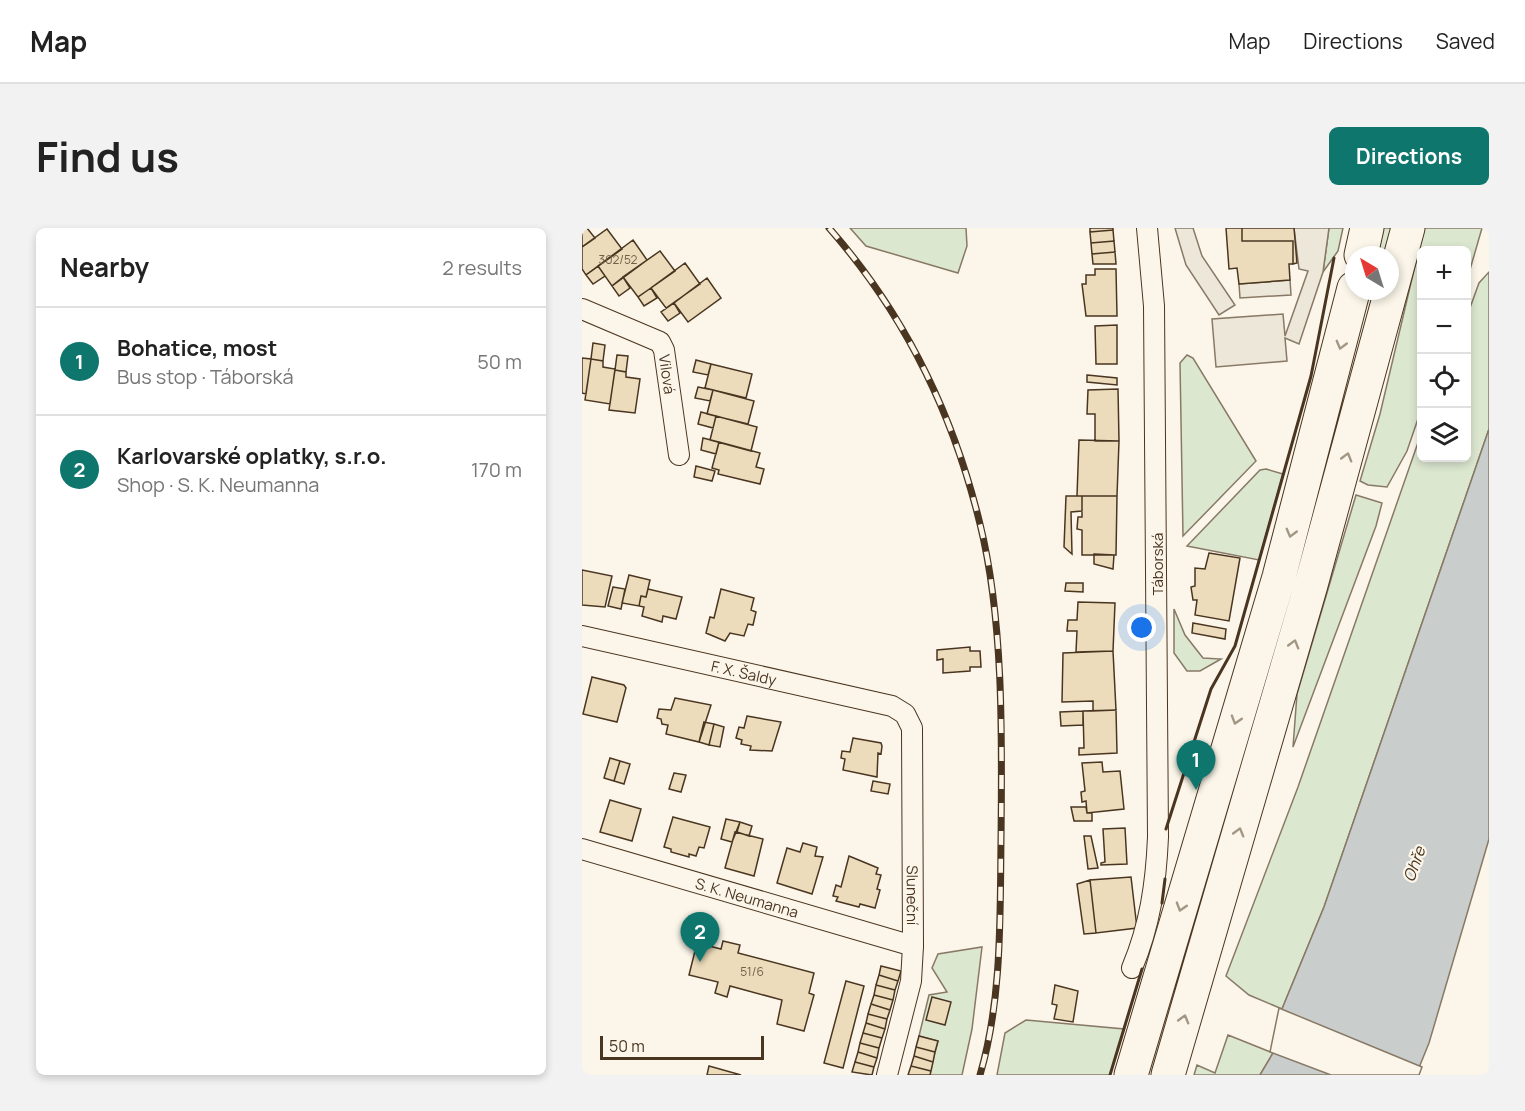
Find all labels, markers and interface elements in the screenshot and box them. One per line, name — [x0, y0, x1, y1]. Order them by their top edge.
text: Map — [30, 22, 87, 60]
text: Map — [1229, 27, 1270, 55]
text: Directions — [1303, 27, 1403, 55]
text: Saved — [1436, 27, 1495, 55]
text: Find us — [36, 127, 179, 185]
button: Directions — [1329, 127, 1489, 185]
north arrow — [1345, 246, 1399, 300]
map controls — [1417, 246, 1471, 462]
button: + — [1417, 246, 1471, 300]
text: Nearby — [60, 249, 149, 285]
house number: 302/52 — [599, 251, 638, 268]
text: 2 results — [442, 254, 522, 281]
button: − — [1417, 300, 1471, 354]
text: Bohatice, most — [117, 333, 277, 363]
one-way arrow — [1336, 339, 1348, 350]
text: 1 — [75, 348, 84, 375]
text: 50 m — [477, 348, 522, 375]
street label: Vilová — [654, 353, 681, 395]
button: locate — [1417, 354, 1471, 408]
text: Bus stop · Táborská — [117, 363, 294, 390]
button: layers — [1417, 408, 1471, 462]
text: Karlovarské oplatky, s.r.o. — [117, 441, 387, 471]
one-way arrow — [1340, 452, 1352, 463]
text: 2 — [74, 456, 85, 483]
text: 170 m — [471, 456, 522, 483]
text: Shop · S. K. Neumanna — [117, 471, 319, 498]
one-way arrow — [1286, 527, 1298, 538]
street label: Táborská — [1147, 533, 1168, 595]
your location — [1127, 613, 1156, 642]
one-way arrow — [1287, 640, 1299, 650]
street label: F. X. Šaldy — [709, 655, 779, 690]
one-way arrow — [1231, 715, 1243, 725]
pin: 1 — [1176, 740, 1216, 790]
one-way arrow — [1232, 827, 1244, 838]
water label: Ohře — [1397, 842, 1431, 885]
street label: Sluneční — [902, 865, 923, 926]
street label: S. K. Neumanna — [693, 872, 801, 922]
one-way arrow — [1176, 901, 1188, 912]
pin: 2 — [680, 912, 720, 962]
house number: 51/6 — [740, 963, 764, 980]
one-way arrow — [1177, 1014, 1190, 1024]
scale bar — [600, 1033, 764, 1060]
text: 50 m — [609, 1035, 645, 1057]

